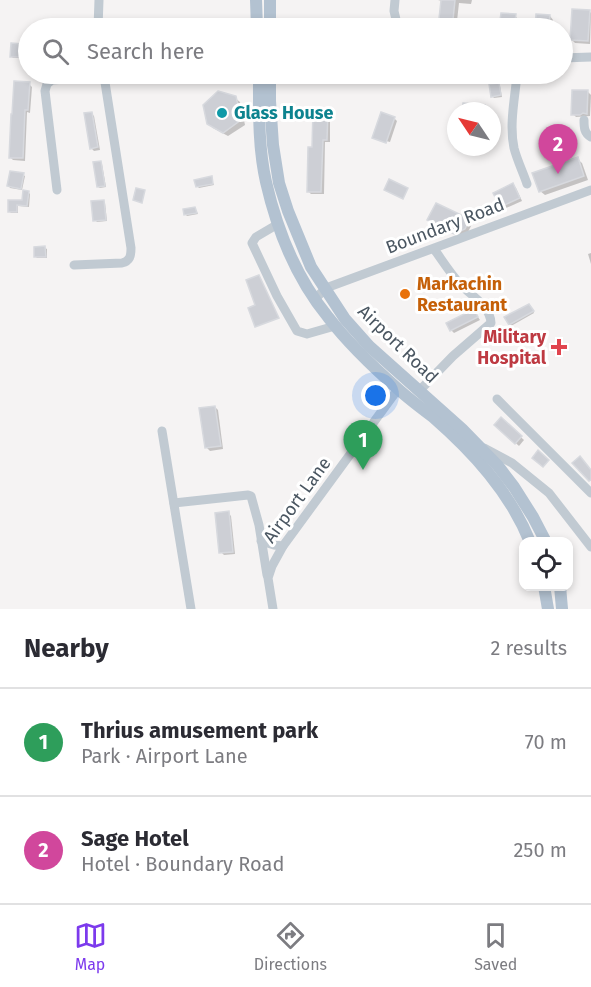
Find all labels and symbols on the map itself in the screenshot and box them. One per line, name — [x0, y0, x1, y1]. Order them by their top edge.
place label: Glass House — [234, 102, 334, 124]
north arrow — [447, 102, 501, 156]
marker: Glass House — [215, 106, 229, 120]
pin: 2 — [538, 124, 578, 174]
street label: Boundary Road — [383, 193, 507, 259]
place label: Markachin Restaurant — [417, 273, 508, 316]
marker: Markachin Restaurant — [398, 287, 412, 301]
street label: Airport Road — [353, 300, 443, 388]
place label: Military Hospital — [477, 326, 547, 369]
marker: Military Hospital — [550, 338, 568, 356]
your location — [361, 381, 390, 410]
pin: 1 — [344, 420, 382, 470]
street label: Airport Lane — [259, 453, 335, 547]

